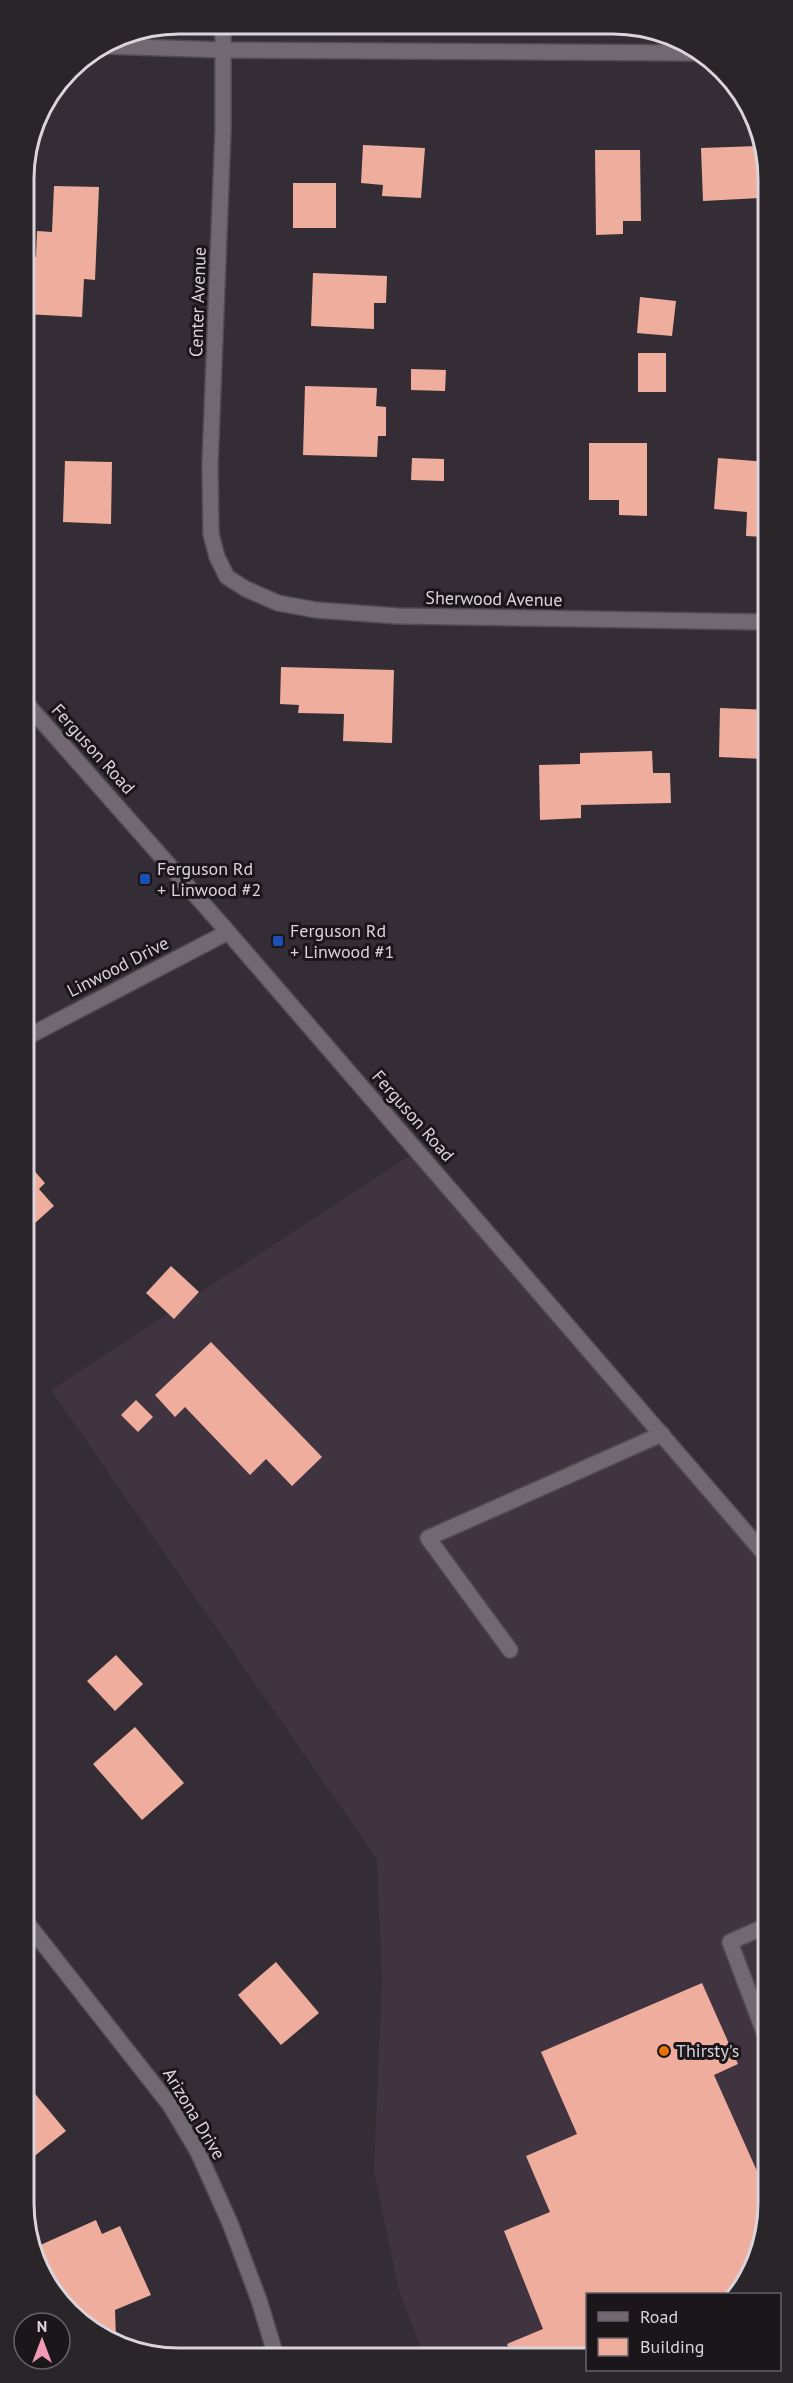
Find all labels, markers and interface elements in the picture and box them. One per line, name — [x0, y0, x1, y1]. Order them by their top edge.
street label: Center Avenue — [184, 246, 211, 357]
street label: Sherwood Avenue — [425, 586, 563, 611]
street label: Ferguson Road — [47, 699, 140, 799]
place label: Ferguson Rd + Linwood #2 — [157, 857, 261, 901]
marker: Ferguson Rd + Linwood #2 — [138, 872, 152, 886]
place label: Ferguson Rd + Linwood #1 — [290, 919, 394, 963]
street label: Linwood Drive — [63, 931, 173, 1002]
marker: Ferguson Rd + Linwood #1 — [271, 934, 285, 948]
street label: Ferguson Road — [367, 1065, 459, 1166]
place label: Thirsty's — [676, 2039, 739, 2062]
marker: Thirsty's — [657, 2044, 671, 2058]
street label: Arizona Drive — [158, 2064, 231, 2164]
legend — [586, 2293, 781, 2371]
text: Road — [640, 2305, 678, 2328]
north arrow — [12, 2311, 72, 2371]
text: N — [37, 2316, 47, 2336]
text: Building — [640, 2335, 704, 2358]

